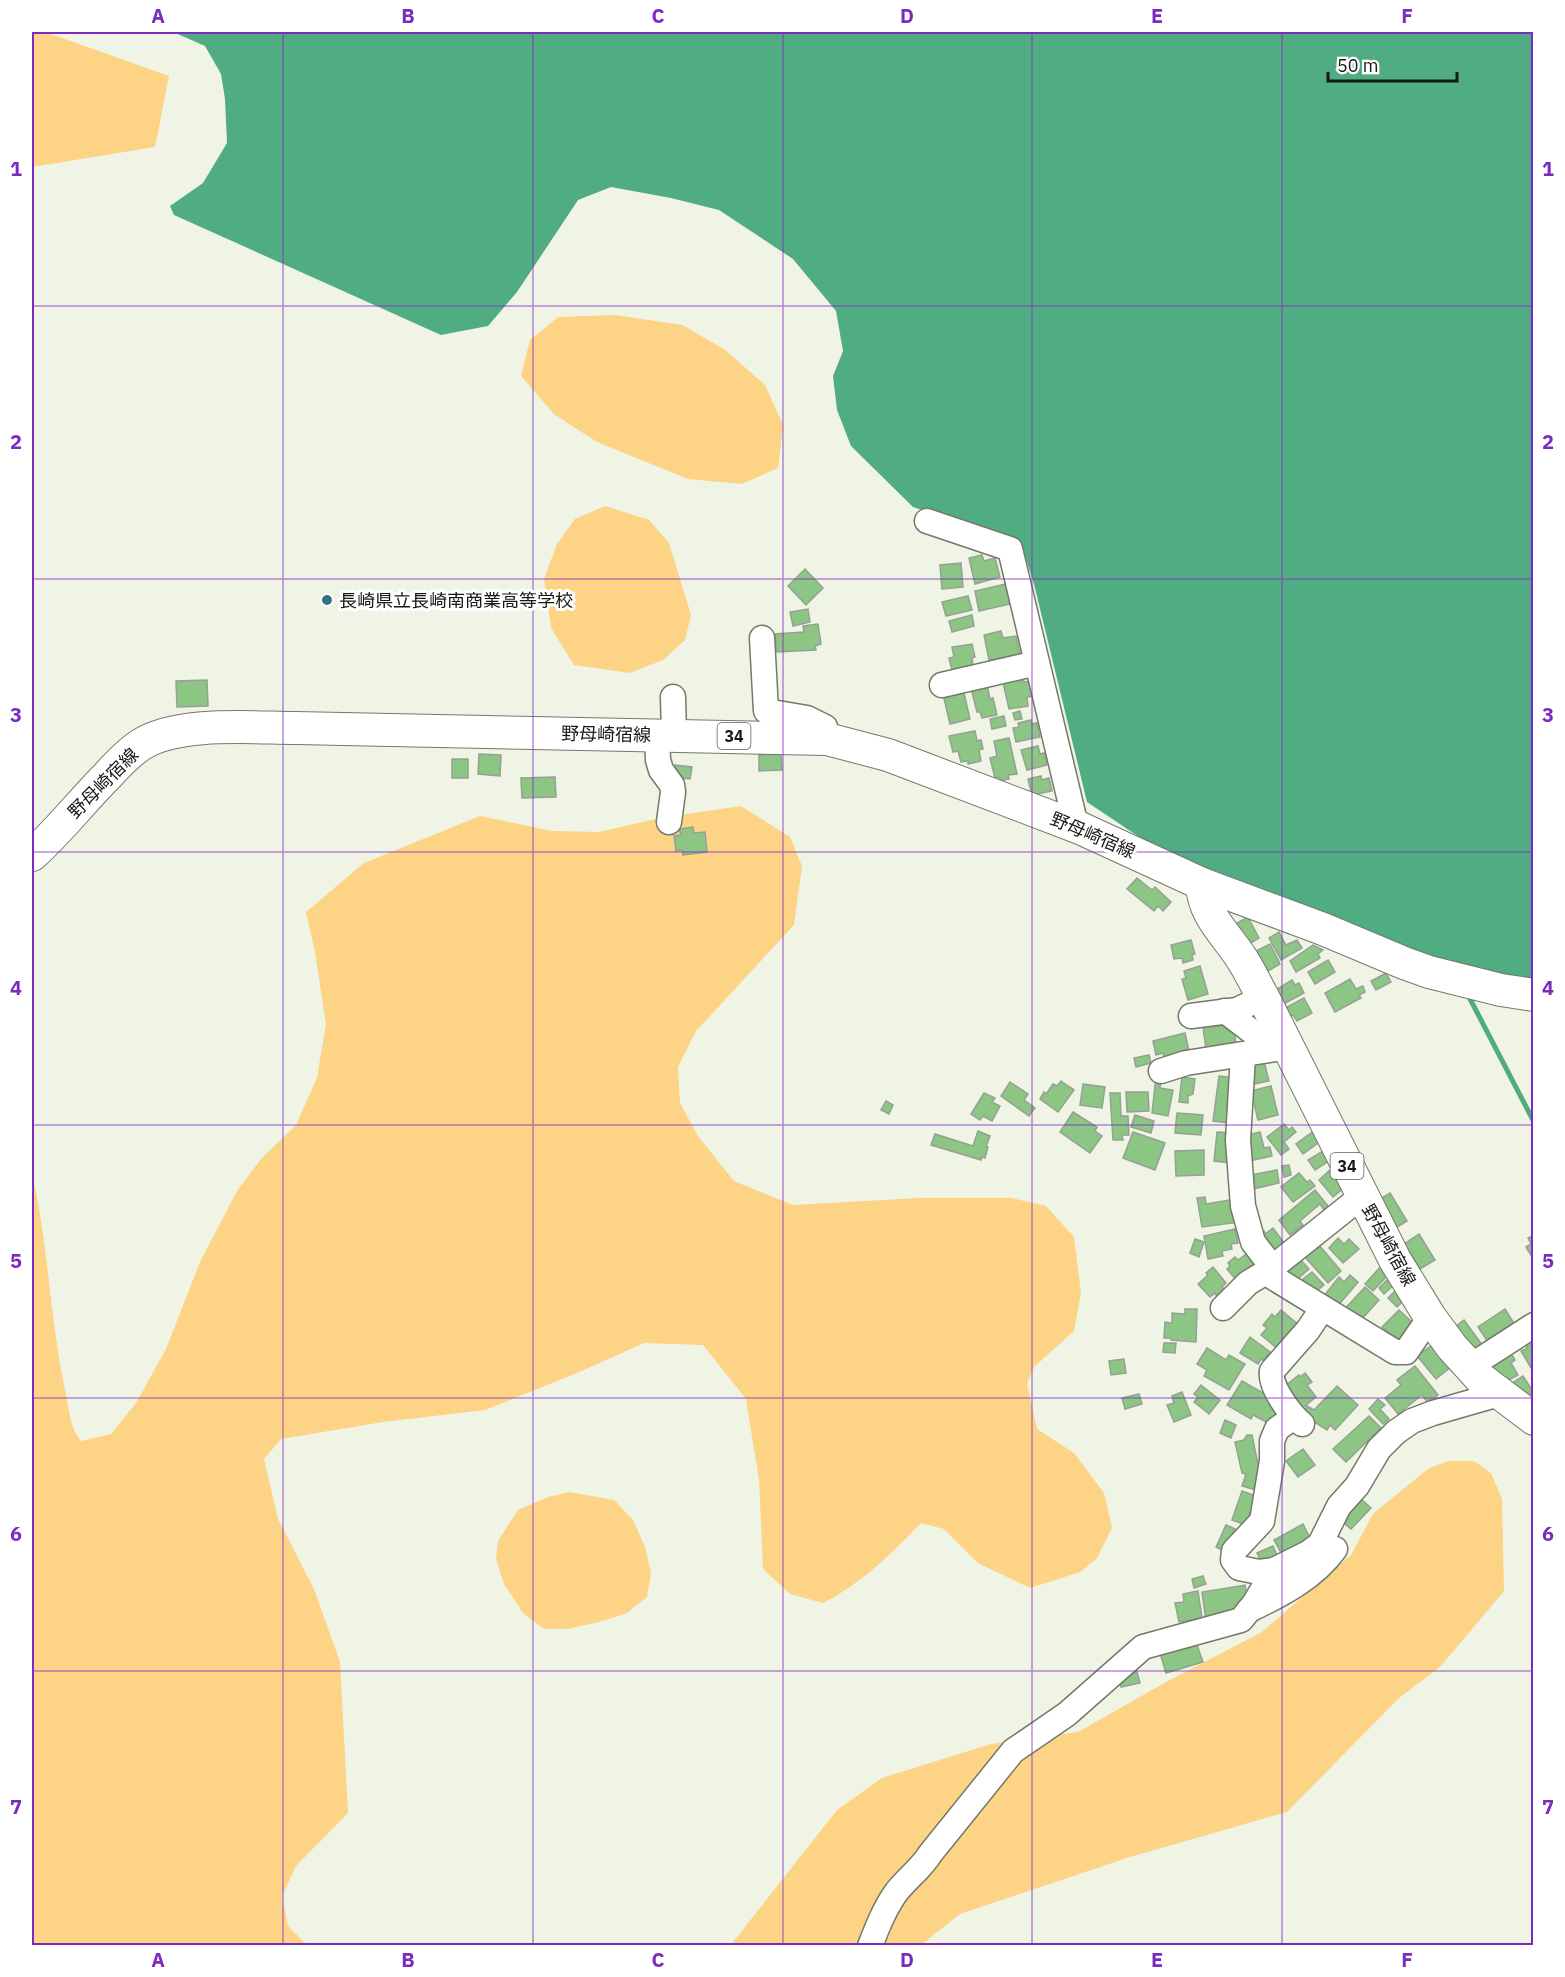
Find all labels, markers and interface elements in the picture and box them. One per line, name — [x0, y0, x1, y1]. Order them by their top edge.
text: A — [151, 2, 165, 29]
text: B — [401, 2, 415, 29]
text: C — [651, 2, 665, 29]
text: D — [900, 2, 914, 29]
text: E — [1151, 2, 1163, 29]
text: F — [1401, 2, 1413, 29]
scale bar — [1328, 45, 1457, 83]
text: 50 m — [1337, 54, 1379, 77]
text: 1 — [10, 155, 22, 182]
text: 1 — [1542, 155, 1554, 182]
text: 2 — [10, 428, 22, 455]
text: 2 — [1542, 428, 1554, 455]
place label: 長崎県立長崎南商業高等学校 — [339, 589, 573, 612]
marker: 長崎県立長崎南商業高等学校 — [320, 593, 334, 607]
text: 3 — [10, 701, 22, 728]
text: 3 — [1542, 701, 1554, 728]
street label: 野母崎宿線 — [561, 722, 651, 746]
road number: 34 — [718, 723, 750, 749]
street label: 野母崎宿線 — [63, 743, 143, 823]
street label: 野母崎宿線 — [1047, 807, 1139, 863]
text: 4 — [10, 974, 22, 1001]
text: 4 — [1542, 974, 1554, 1001]
road number: 34 — [1330, 1153, 1364, 1179]
street label: 野母崎宿線 — [1357, 1200, 1421, 1290]
text: 5 — [10, 1247, 22, 1274]
text: 5 — [1542, 1247, 1554, 1274]
text: 6 — [10, 1520, 22, 1547]
text: 6 — [1542, 1520, 1554, 1547]
text: 7 — [10, 1793, 22, 1820]
text: 7 — [1542, 1793, 1554, 1820]
text: A — [151, 1946, 165, 1973]
text: B — [401, 1946, 415, 1973]
text: C — [651, 1946, 665, 1973]
text: D — [900, 1946, 914, 1973]
text: E — [1151, 1946, 1163, 1973]
text: F — [1401, 1946, 1413, 1973]

